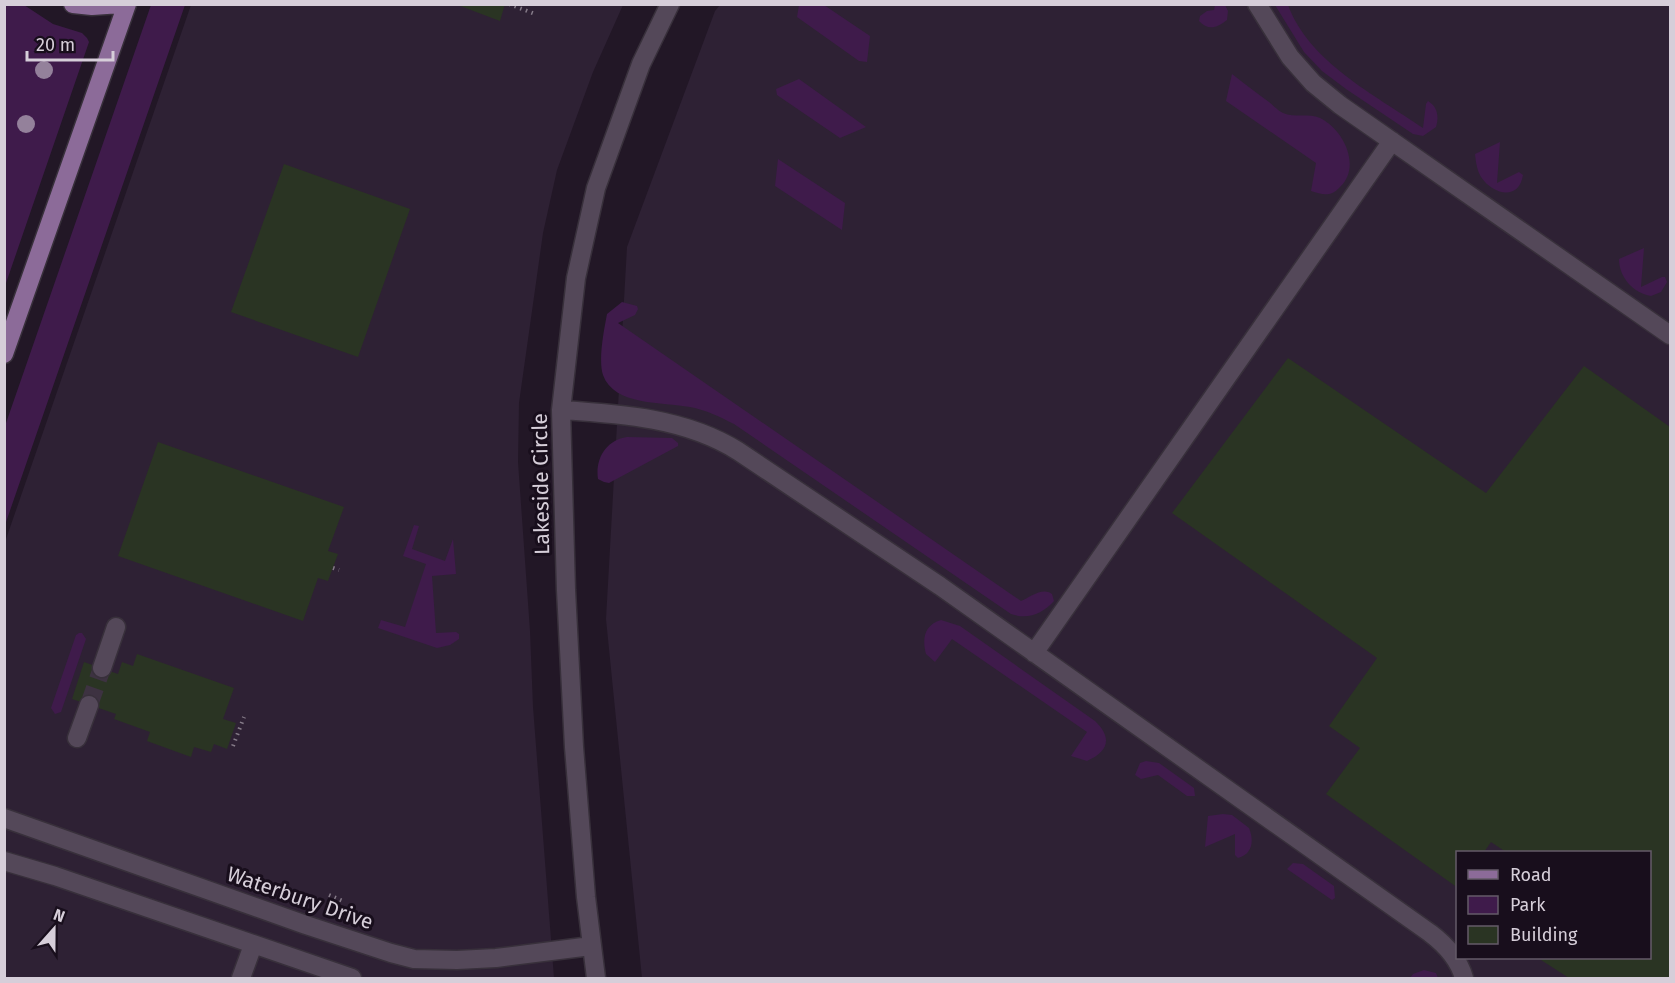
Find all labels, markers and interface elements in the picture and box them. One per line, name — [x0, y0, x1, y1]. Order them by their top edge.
scale bar — [27, 24, 112, 62]
text: 20 m — [36, 34, 75, 56]
street label: Lakeside Circle — [527, 413, 555, 555]
legend — [1456, 851, 1651, 959]
street label: Waterbury Drive — [223, 861, 377, 935]
text: Road — [1510, 864, 1552, 886]
text: Park — [1510, 894, 1546, 916]
north arrow — [24, 899, 84, 959]
text: N — [51, 905, 68, 926]
text: Building — [1510, 924, 1578, 946]

